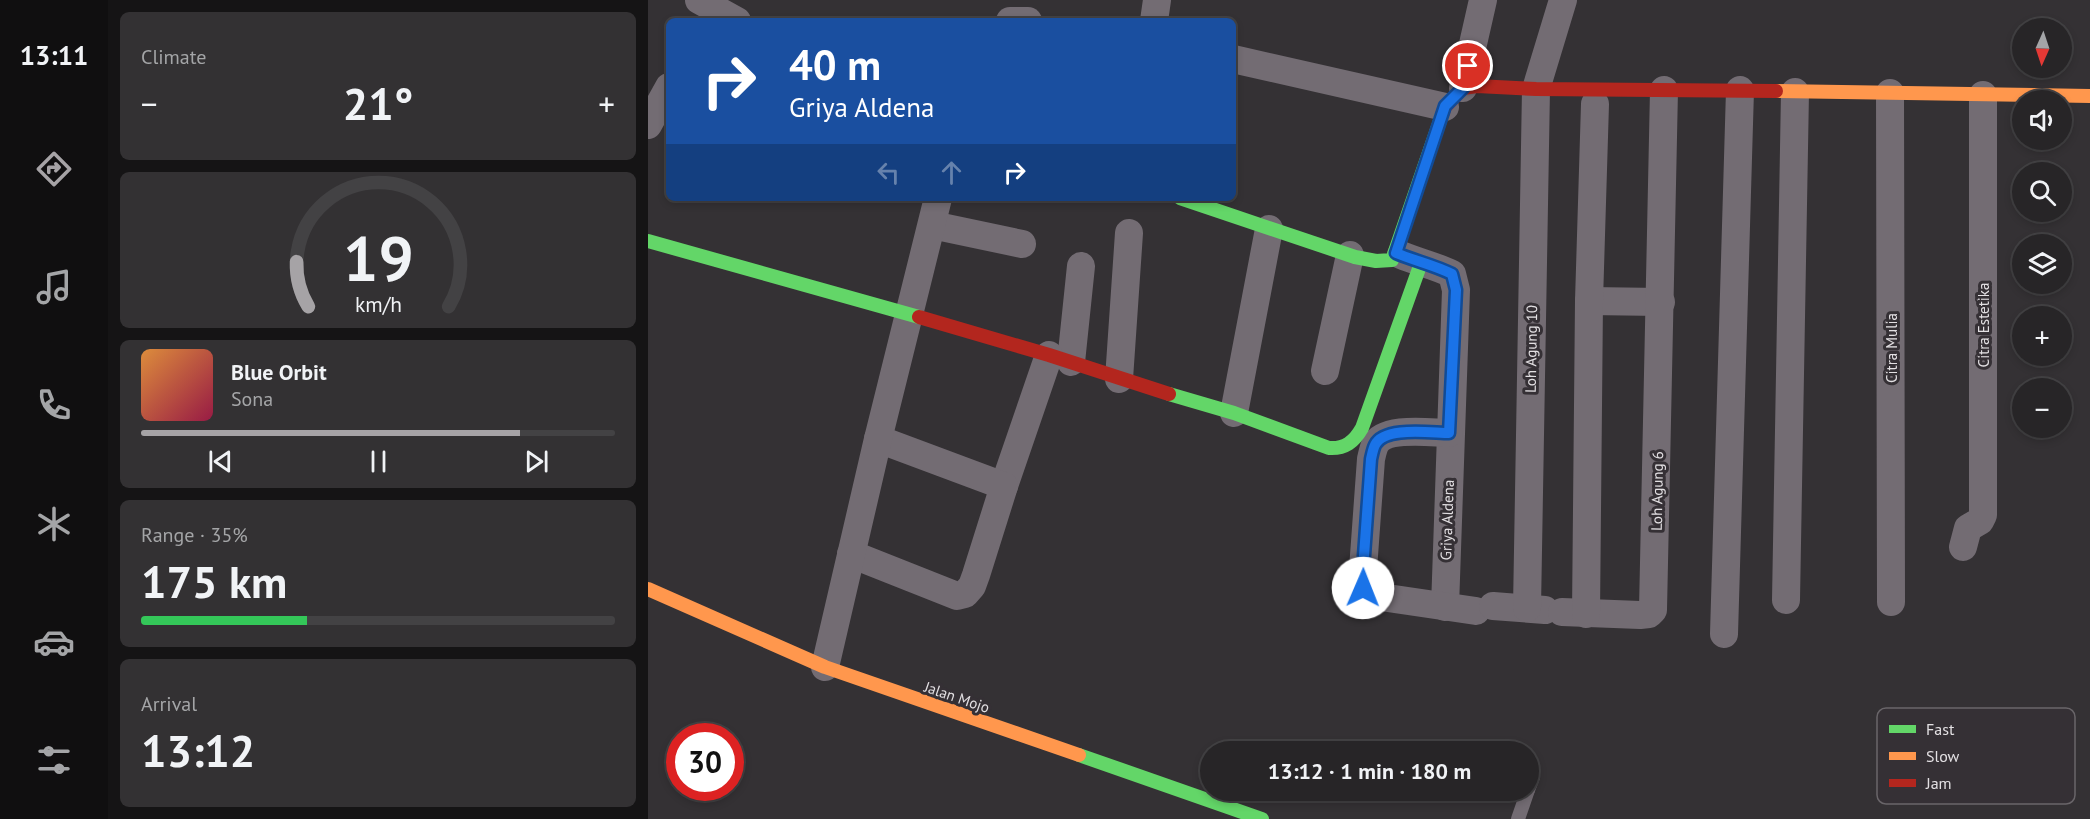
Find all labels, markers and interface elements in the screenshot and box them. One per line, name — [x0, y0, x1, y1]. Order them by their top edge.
north arrow — [2012, 18, 2072, 78]
map controls — [2012, 18, 2072, 438]
text: 40 m — [789, 37, 881, 92]
text: 13:11 — [20, 38, 88, 72]
pin — [1442, 40, 1493, 91]
icon: right — [690, 42, 768, 120]
text: Climate — [141, 44, 207, 70]
icon: arrive — [1451, 49, 1484, 82]
text: 21° — [343, 74, 413, 132]
text: − — [141, 82, 158, 125]
text: + — [598, 82, 615, 125]
text: Griya Aldena — [789, 90, 934, 124]
button: sound — [2012, 90, 2072, 150]
icon: directions — [33, 148, 75, 190]
icon: left — [872, 156, 905, 189]
icon: ahead — [935, 156, 968, 189]
icon: right — [998, 156, 1031, 189]
button: search — [2012, 162, 2072, 222]
text: 19 — [343, 217, 413, 298]
button: layers — [2012, 234, 2072, 294]
icon: music — [33, 266, 75, 308]
street label: Citra Estetika — [1974, 283, 1993, 367]
text: km/h — [354, 290, 401, 318]
street label: Loh Agung 10 — [1521, 305, 1541, 393]
button: + — [2012, 306, 2072, 366]
street label: Citra Mulia — [1882, 313, 1901, 383]
text: Blue Orbit — [231, 358, 327, 386]
button: − — [2012, 378, 2072, 438]
icon: phone — [33, 384, 75, 426]
text: Sona — [231, 386, 273, 412]
icon: previous — [204, 445, 237, 478]
icon: pause — [362, 445, 395, 478]
icon: next — [520, 445, 553, 478]
street label: Loh Agung 6 — [1647, 451, 1667, 531]
street label: Griya Aldena — [1436, 479, 1458, 561]
icon: climate — [33, 503, 75, 545]
text: Range · 35% — [141, 522, 248, 548]
text: 175 km — [141, 552, 287, 610]
position arrow — [1331, 556, 1395, 620]
icon: car — [33, 621, 75, 663]
street label: Jalan Mojo — [921, 677, 992, 717]
text: Arrival — [141, 691, 197, 717]
legend — [1877, 708, 2075, 804]
text: Fast — [1926, 719, 1955, 739]
text: 13:12 — [141, 721, 255, 779]
speed limit sign: 30 — [666, 723, 744, 801]
icon: filters — [33, 739, 75, 781]
text: Slow — [1926, 746, 1960, 766]
text: 13:12 · 1 min · 180 m — [1268, 757, 1471, 785]
text: Jam — [1925, 773, 1952, 793]

